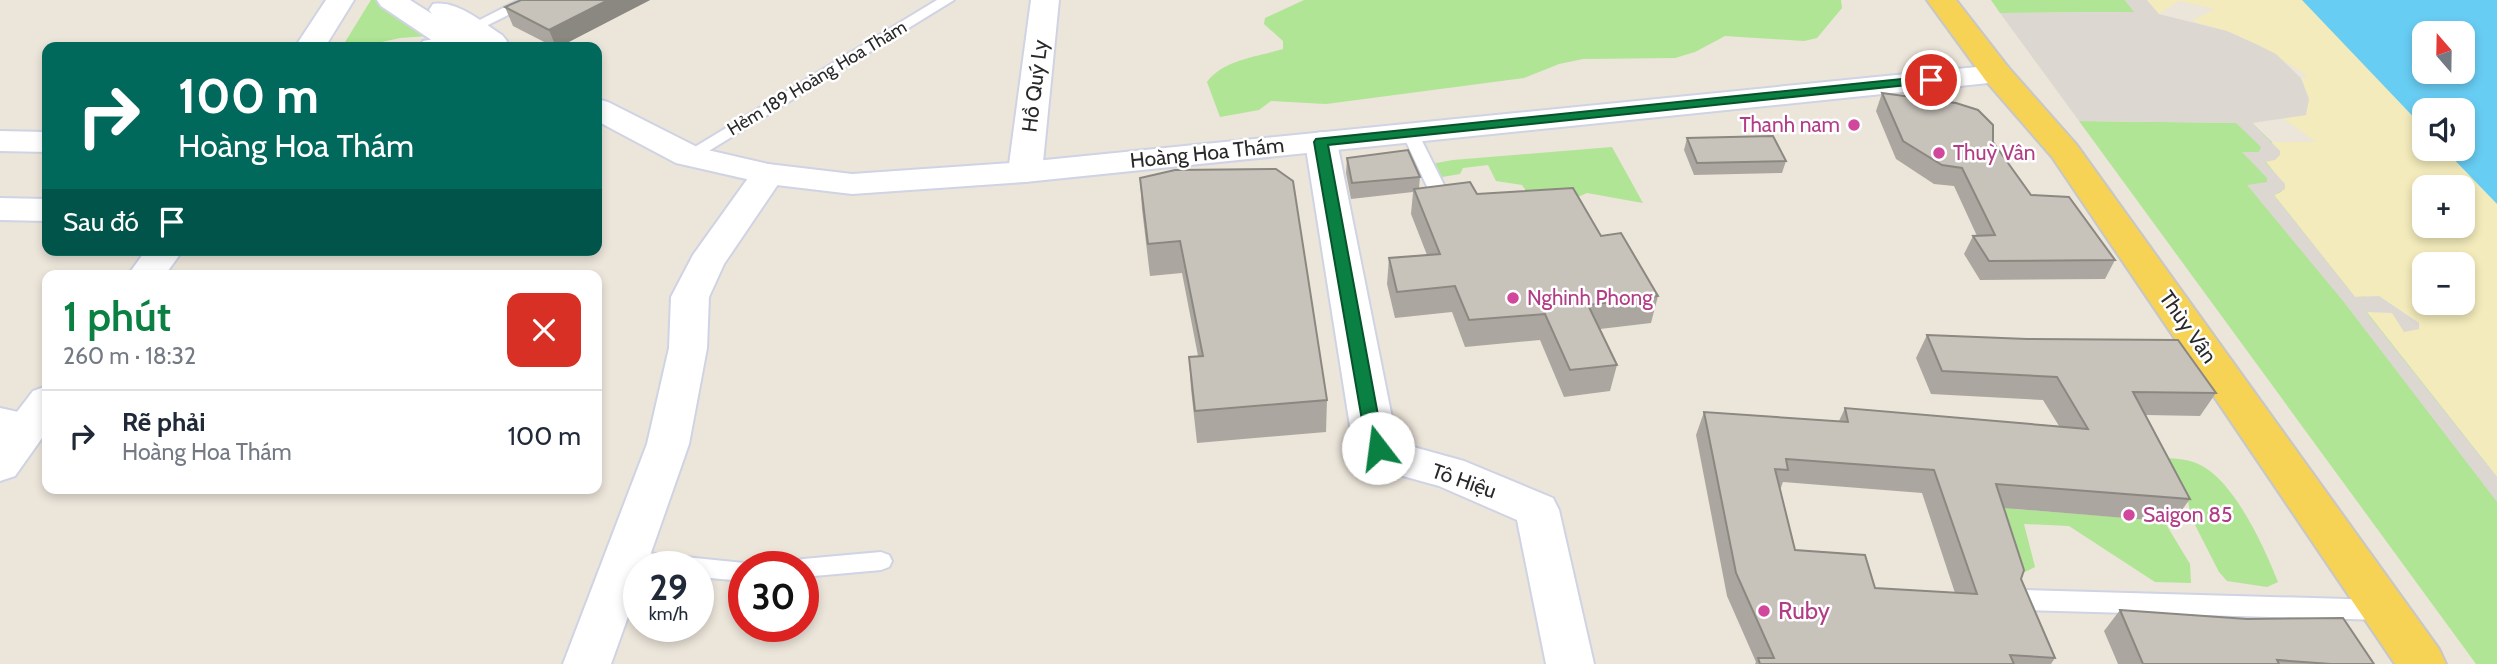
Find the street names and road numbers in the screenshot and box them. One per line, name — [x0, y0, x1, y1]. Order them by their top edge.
street label: Hẻm 189 Hoàng Hoa Thám — [723, 16, 911, 140]
street label: Hồ Quý Ly — [1016, 38, 1053, 133]
street label: Hoàng Hoa Thám — [1129, 132, 1285, 173]
street label: Thùy Vân — [2154, 286, 2222, 368]
street label: Tô Hiệu — [1429, 458, 1500, 503]

